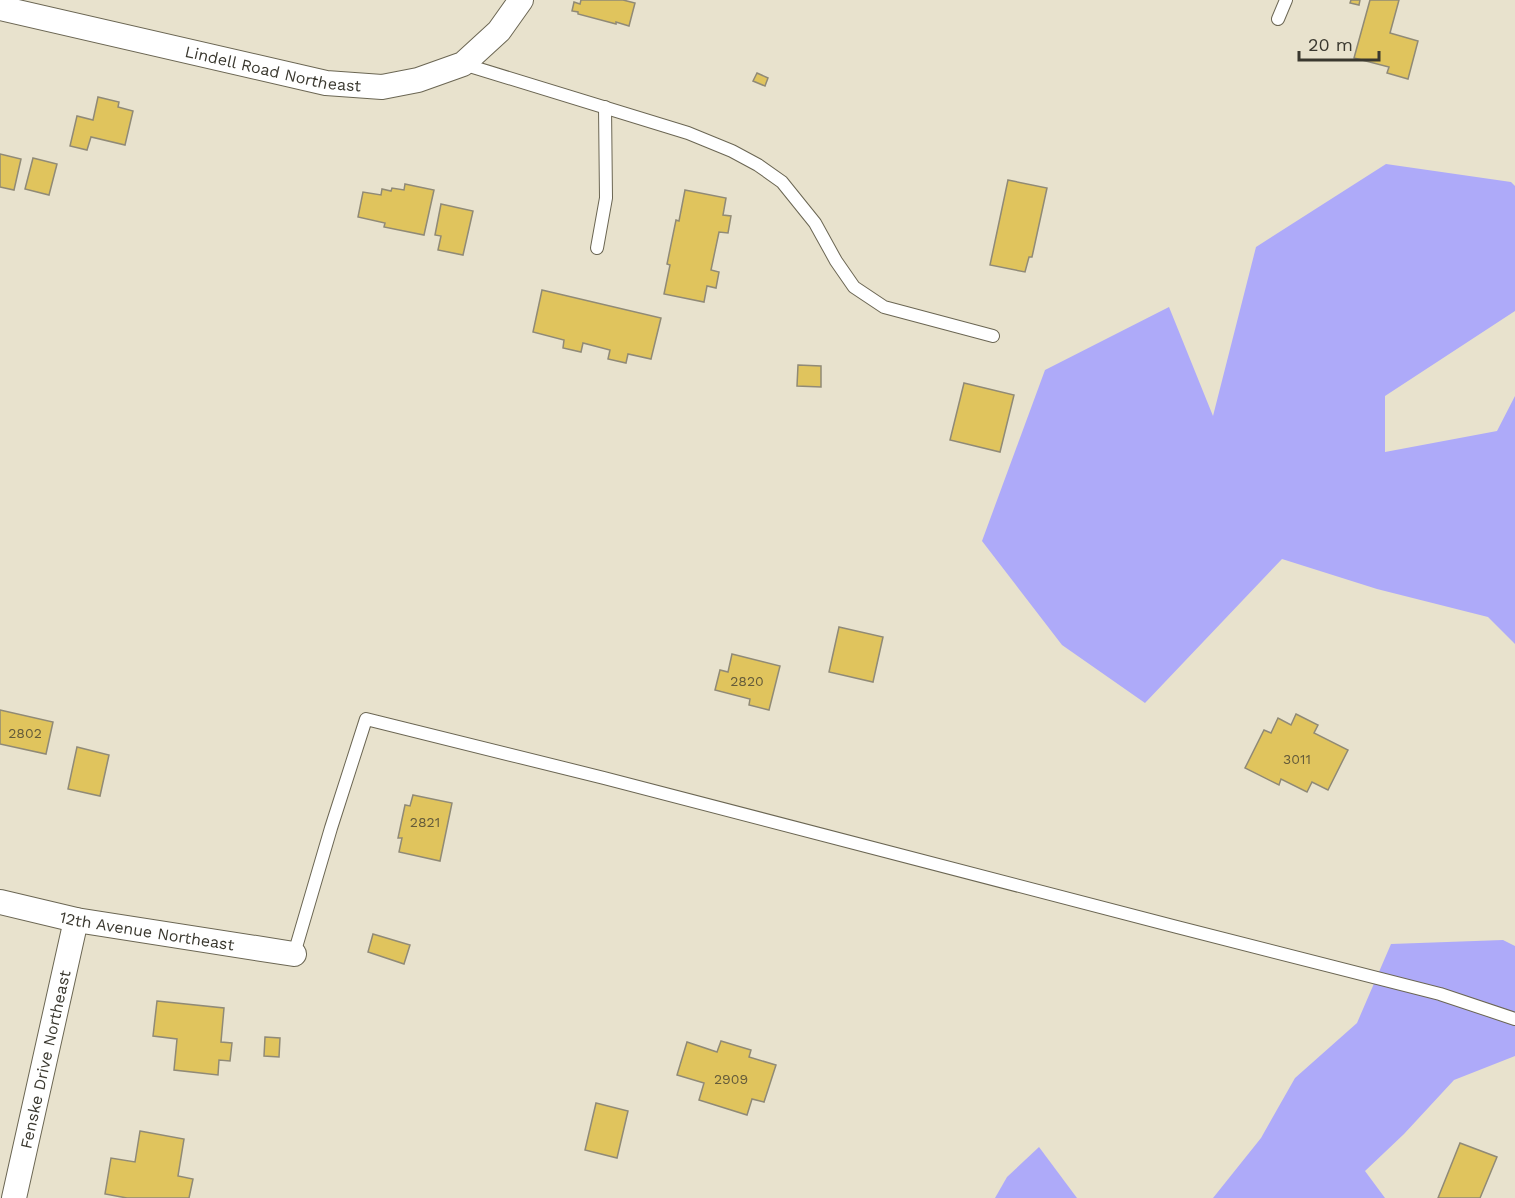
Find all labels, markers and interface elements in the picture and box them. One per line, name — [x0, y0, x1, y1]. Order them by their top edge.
scale bar — [1299, 24, 1378, 62]
text: 20 m — [1308, 34, 1353, 55]
street label: Lindell Road Northeast — [183, 42, 362, 96]
house number: 2820 — [730, 673, 764, 689]
house number: 2802 — [8, 725, 42, 741]
house number: 3011 — [1283, 751, 1311, 767]
house number: 2821 — [410, 814, 440, 830]
street label: 12th Avenue Northeast — [58, 907, 236, 955]
street label: Fenske Drive Northeast — [16, 968, 75, 1151]
house number: 2909 — [714, 1071, 748, 1087]

